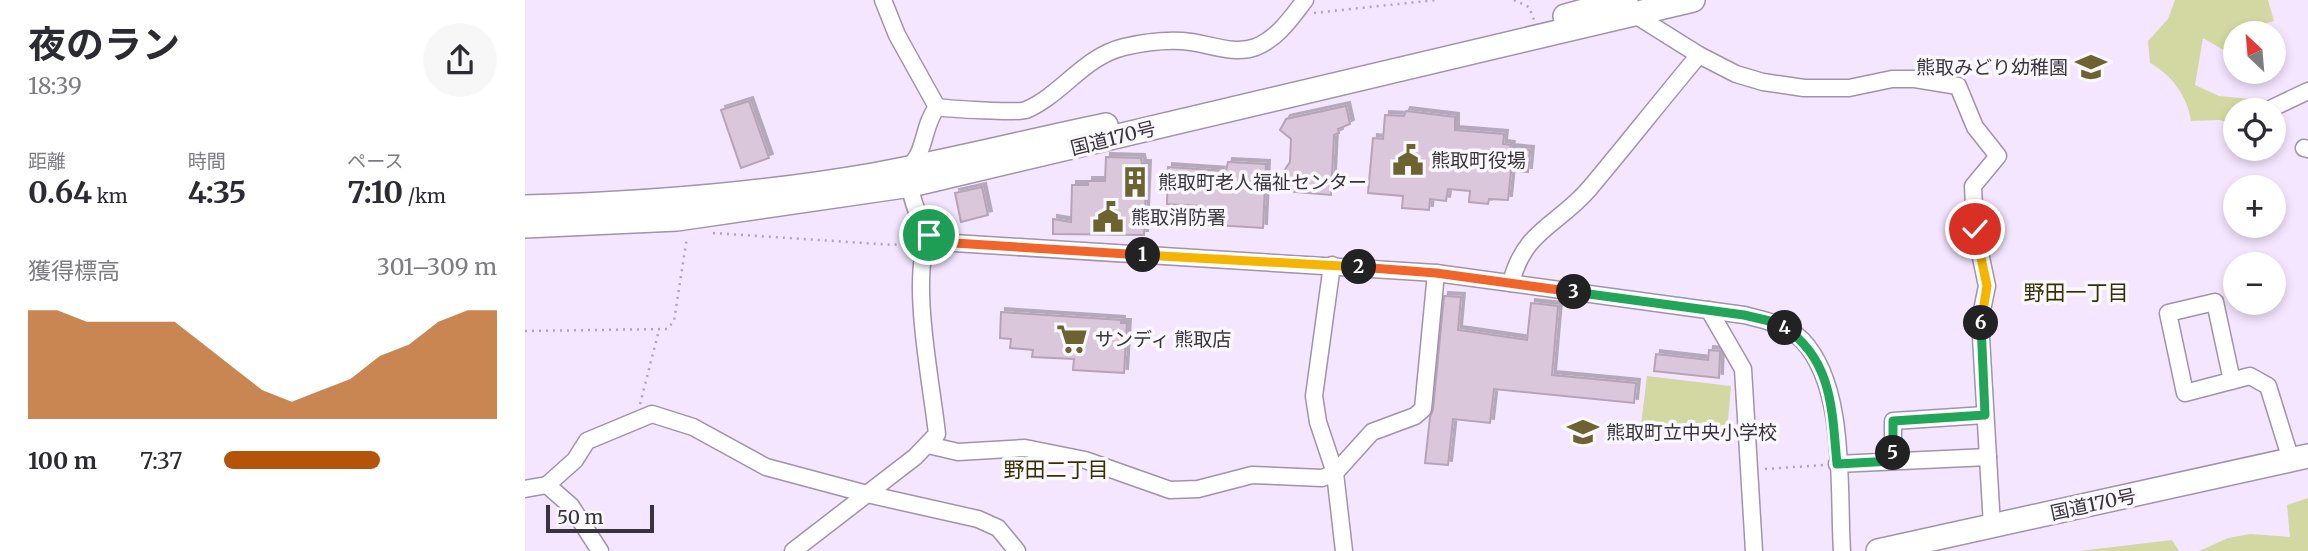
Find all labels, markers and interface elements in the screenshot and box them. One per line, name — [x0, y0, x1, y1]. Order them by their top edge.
text: 夜のラン — [28, 21, 180, 68]
north arrow — [2223, 21, 2285, 84]
map controls — [2223, 21, 2286, 315]
button: share — [423, 23, 497, 97]
school or university icon: 熊取みどり幼稚園 — [2074, 50, 2108, 84]
place label: 熊取みどり幼稚園 — [1916, 55, 2068, 79]
text: 18:39 — [28, 71, 82, 100]
button: locate — [2223, 98, 2286, 161]
street label: 国道170号 — [1068, 116, 1158, 160]
public building icon: 熊取町役場 — [1391, 143, 1425, 177]
place label: 熊取町役場 — [1431, 148, 1526, 172]
text: 距離 — [28, 149, 66, 173]
text: 時間 — [188, 149, 226, 173]
text: ペース — [347, 149, 403, 173]
building icon: 熊取町老人福祉センター — [1118, 165, 1152, 199]
place label: 熊取町老人福祉センター — [1158, 170, 1367, 194]
text: 0.64 — [28, 173, 92, 211]
text: 4:35 — [188, 173, 246, 211]
text: 7:10 — [347, 173, 403, 211]
button: + — [2223, 175, 2286, 238]
text: km — [92, 184, 128, 208]
text: /km — [403, 184, 446, 208]
pin — [1945, 199, 2005, 259]
public building icon: 熊取消防署 — [1091, 200, 1125, 234]
pin — [899, 205, 959, 265]
place label: 熊取消防署 — [1131, 205, 1226, 229]
icon: check — [1956, 210, 1994, 248]
icon: arrive — [910, 216, 948, 254]
pin: 1 — [1125, 238, 1161, 272]
text: 1 — [1138, 242, 1147, 266]
pin: 2 — [1341, 250, 1377, 284]
text: 301–309 m — [377, 252, 497, 281]
button: − — [2223, 252, 2286, 315]
text: 2 — [1353, 254, 1364, 278]
text: 獲得標高 — [28, 256, 120, 285]
pin: 3 — [1557, 274, 1591, 310]
text: 3 — [1568, 279, 1579, 303]
district label: 野田一丁目 — [2024, 279, 2129, 306]
pin: 6 — [1963, 306, 1999, 340]
pin: 4 — [1767, 310, 1803, 346]
text: 6 — [1975, 310, 1986, 334]
text: 4 — [1778, 315, 1791, 339]
supermarket icon: サンディ 熊取店 — [1055, 322, 1089, 356]
place label: サンディ 熊取店 — [1095, 327, 1231, 351]
school or university icon: 熊取町立中央小学校 — [1566, 415, 1600, 449]
place label: 熊取町立中央小学校 — [1606, 420, 1777, 444]
pin: 5 — [1875, 435, 1911, 470]
text: 5 — [1887, 440, 1898, 464]
text: 100 m — [28, 446, 97, 475]
text: 7:37 — [140, 446, 182, 475]
district label: 野田二丁目 — [1004, 456, 1109, 483]
street label: 国道170号 — [2048, 483, 2138, 525]
scale bar — [546, 502, 655, 534]
text: 50 m — [557, 505, 603, 529]

